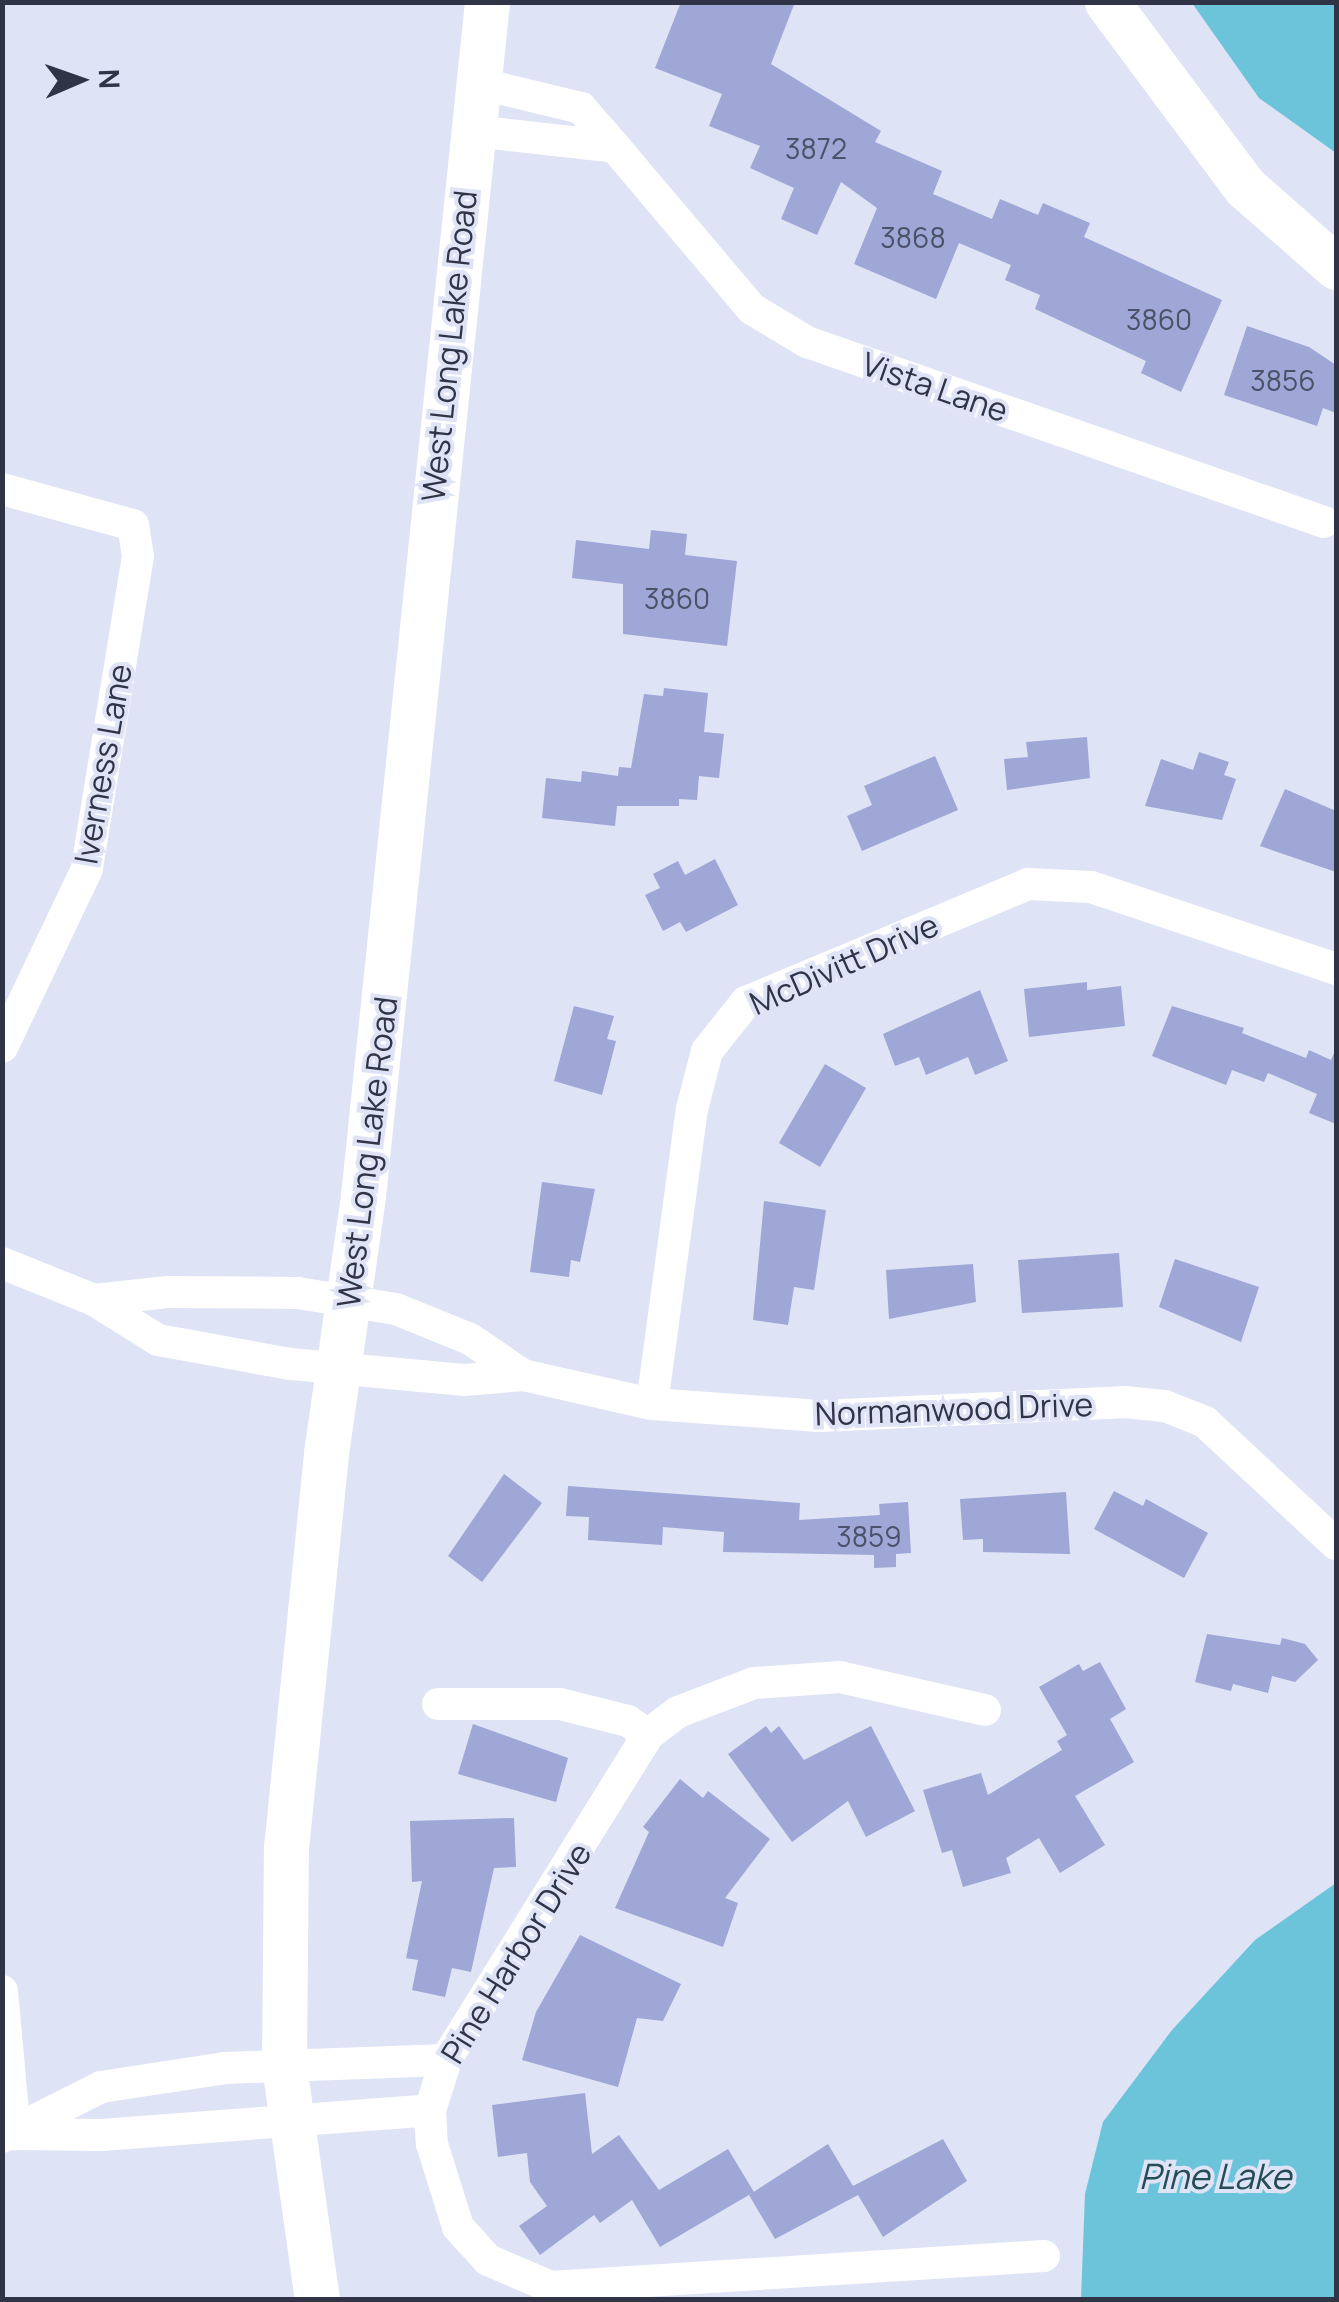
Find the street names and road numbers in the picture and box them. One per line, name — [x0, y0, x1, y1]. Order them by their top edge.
street label: West Long Lake Road — [414, 188, 484, 504]
street label: Vista Lane — [857, 344, 1013, 430]
street label: Iverness Lane — [66, 661, 140, 867]
street label: McDivitt Drive — [744, 905, 944, 1023]
street label: West Long Lake Road — [329, 994, 405, 1310]
street label: Normanwood Drive — [814, 1385, 1094, 1433]
street label: Pine Harbor Drive — [433, 1836, 599, 2070]

